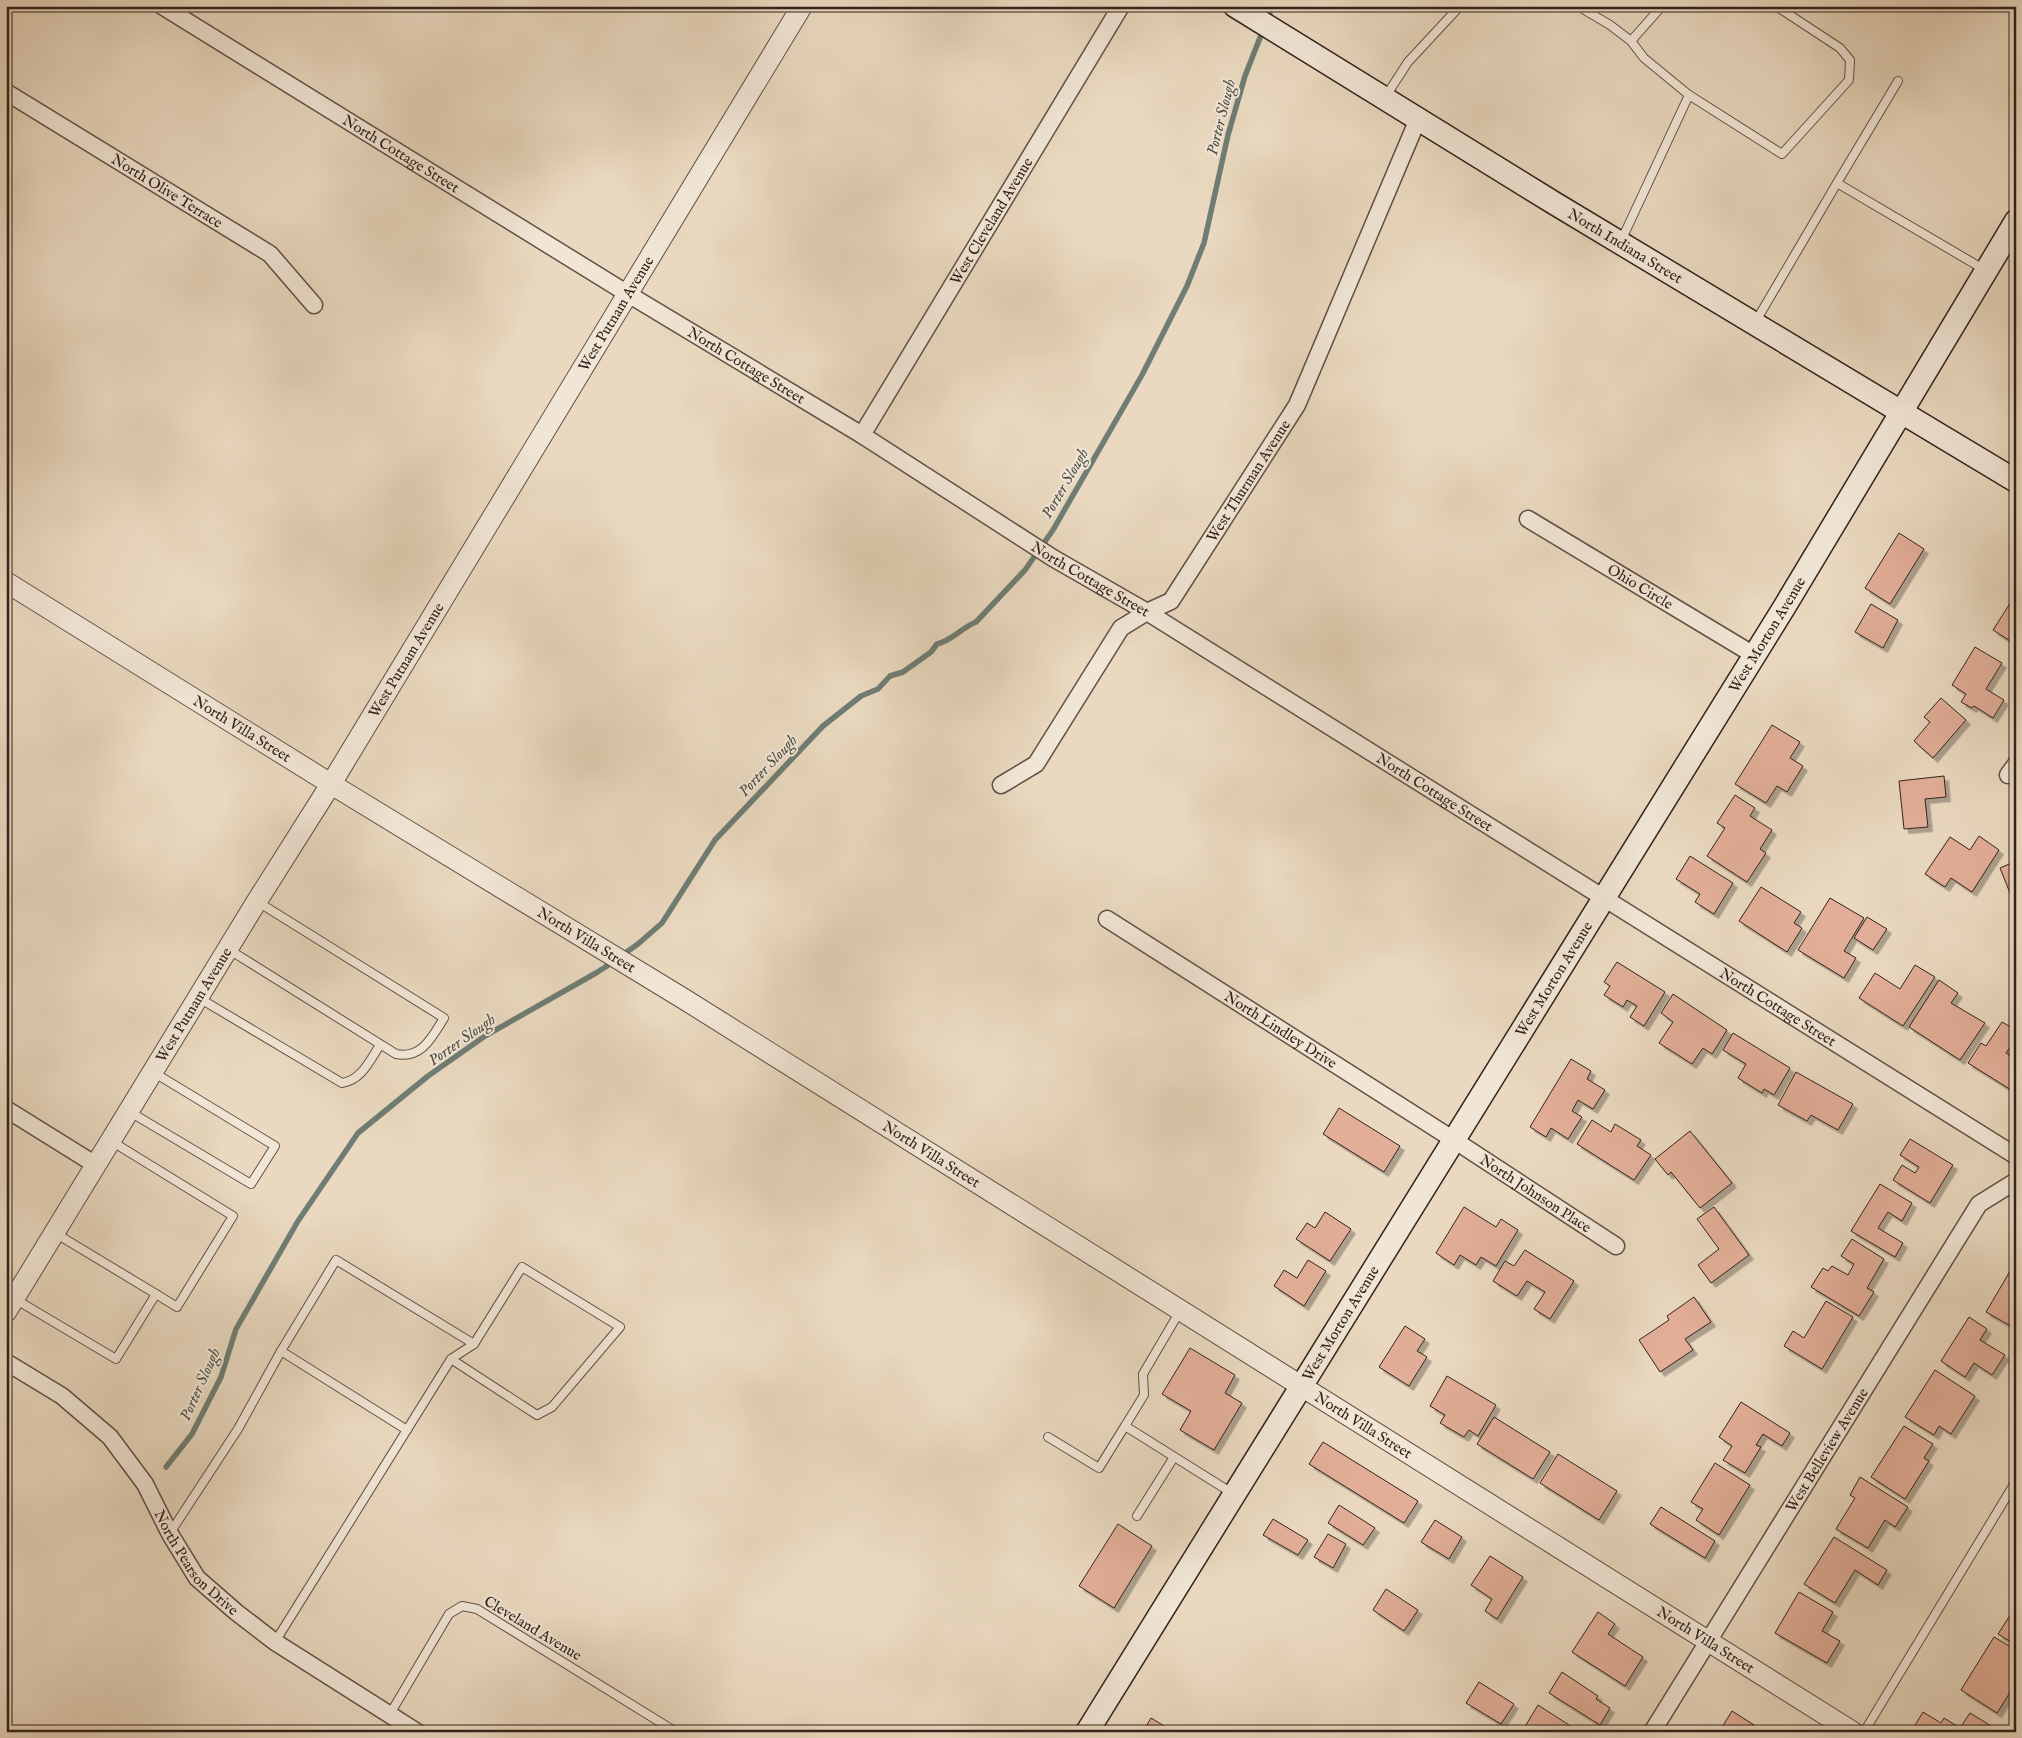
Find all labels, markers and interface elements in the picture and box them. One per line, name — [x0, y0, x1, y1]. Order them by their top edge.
water label: Porter Slough — [1203, 77, 1241, 158]
street label: North Cottage Street — [339, 111, 463, 197]
street label: North Olive Terrace — [108, 150, 226, 233]
street label: West Cleveland Avenue — [946, 154, 1037, 288]
street label: North Indiana Street — [1564, 204, 1686, 288]
street label: West Putnam Avenue — [574, 253, 658, 375]
street label: North Cottage Street — [684, 323, 808, 408]
street label: West Thurman Avenue — [1202, 416, 1295, 546]
water label: Porter Slough — [1038, 445, 1094, 523]
street label: North Cottage Street — [1027, 537, 1153, 621]
street label: Ohio Circle — [1604, 560, 1676, 614]
street label: West Morton Avenue — [1725, 574, 1810, 696]
street label: West Putnam Avenue — [364, 599, 449, 721]
street label: North Villa Street — [189, 692, 294, 767]
water label: Porter Slough — [735, 731, 802, 802]
street label: North Cottage Street — [1373, 749, 1496, 836]
street label: North Villa Street — [534, 903, 639, 977]
street label: West Morton Avenue — [1511, 918, 1597, 1040]
street label: West Putnam Avenue — [152, 944, 236, 1066]
street label: North Cottage Street — [1716, 964, 1839, 1051]
street label: North Lindley Drive — [1221, 987, 1340, 1073]
water label: Porter Slough — [425, 1010, 500, 1071]
street label: North Villa Street — [879, 1117, 983, 1192]
street label: North Johnson Place — [1476, 1150, 1595, 1237]
street label: West Morton Avenue — [1298, 1262, 1384, 1385]
water label: Porter Slough — [176, 1345, 226, 1424]
street label: West Belleview Avenue — [1782, 1384, 1873, 1516]
street label: North Villa Street — [1311, 1388, 1416, 1463]
street label: North Pearson Drive — [149, 1507, 242, 1620]
street label: Cleveland Avenue — [480, 1592, 585, 1665]
street label: North Villa Street — [1653, 1602, 1758, 1678]

